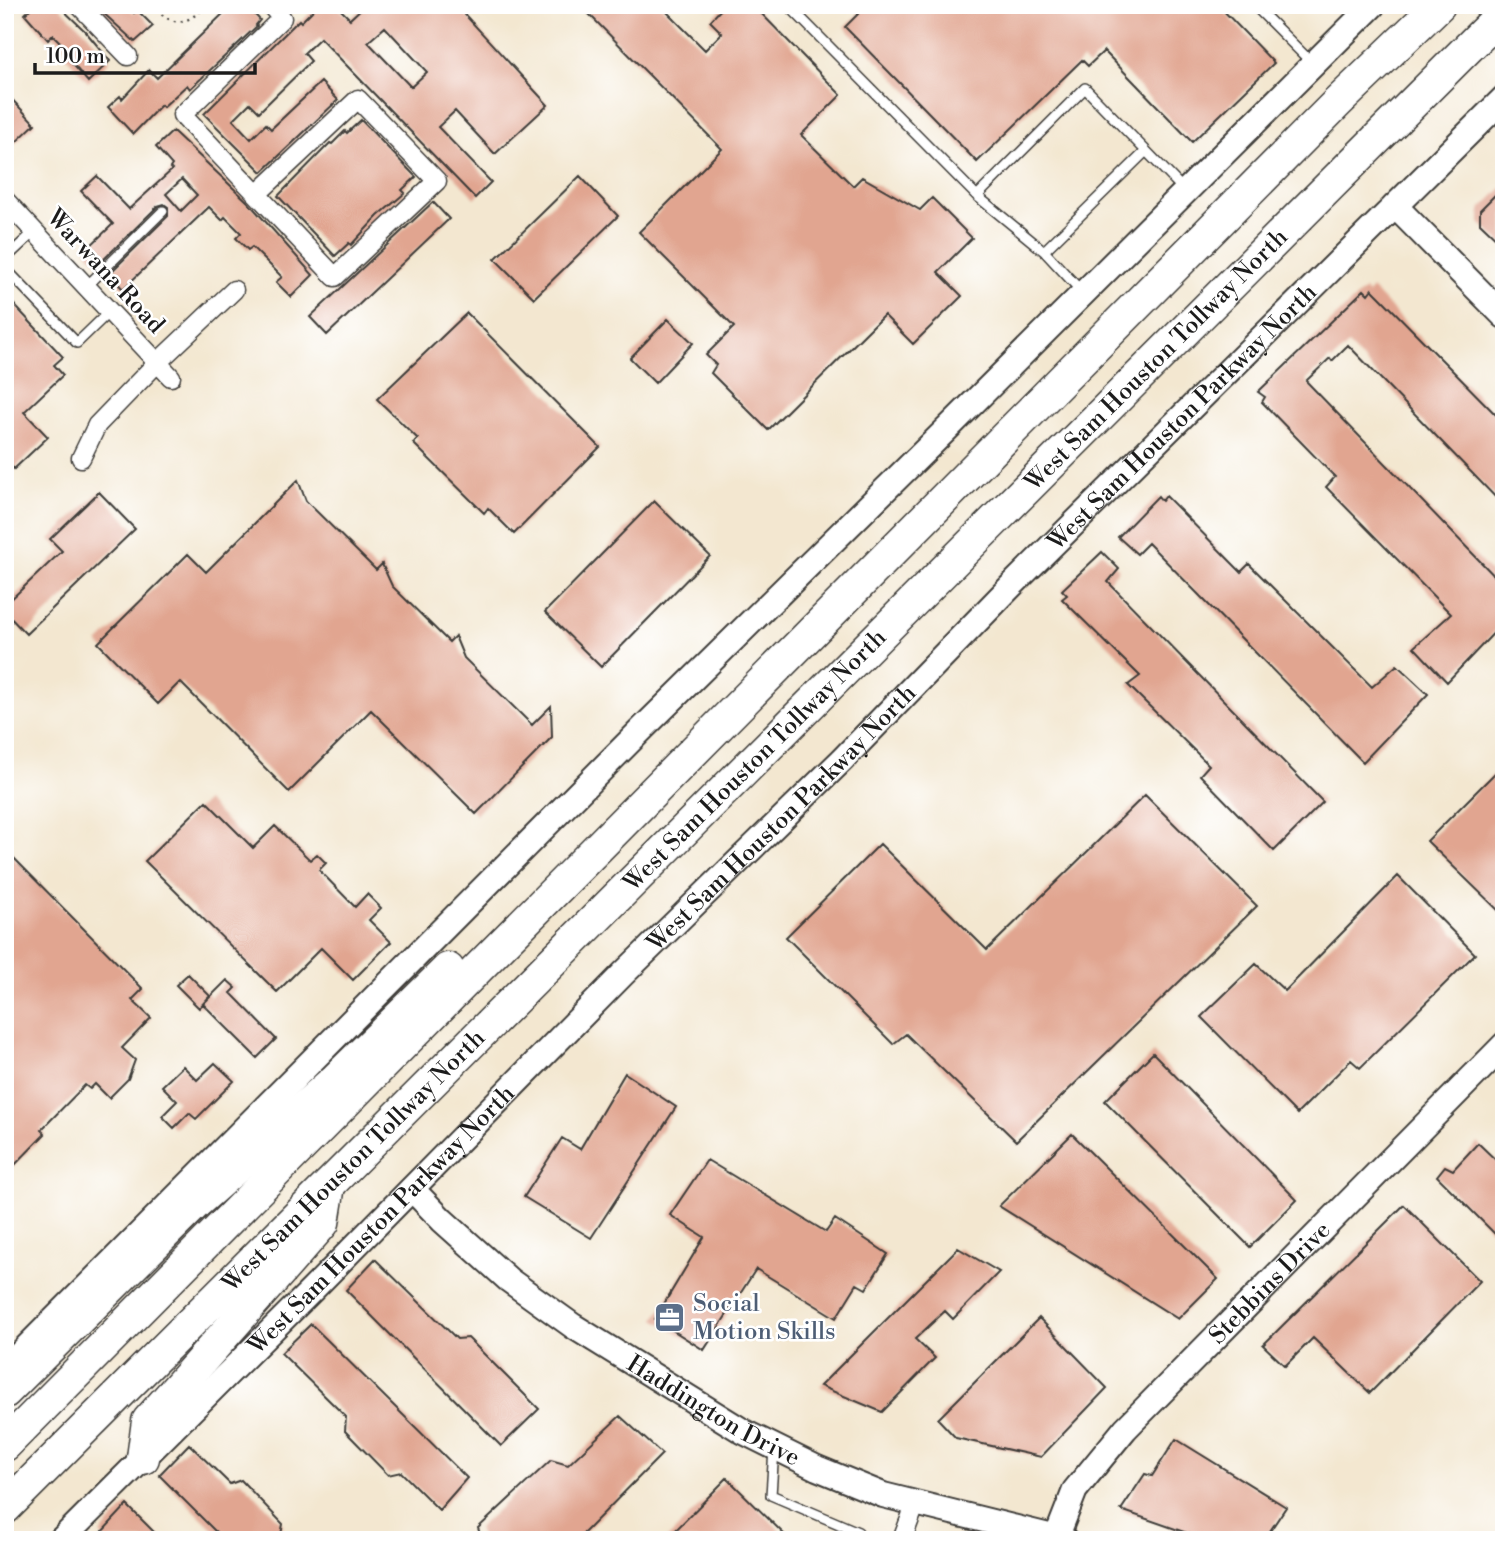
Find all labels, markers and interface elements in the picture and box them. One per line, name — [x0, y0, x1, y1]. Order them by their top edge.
scale bar — [35, 32, 256, 76]
text: 100 m — [46, 44, 105, 70]
street label: Warwana Road — [39, 202, 171, 341]
street label: West Sam Houston Tollway North — [1018, 223, 1294, 498]
street label: West Sam Houston Parkway North — [1041, 278, 1324, 558]
street label: West Sam Houston Tollway North — [617, 623, 893, 899]
street label: West Sam Houston Parkway North — [640, 679, 923, 959]
street label: West Sam Houston Tollway North — [215, 1024, 492, 1299]
street label: West Sam Houston Parkway North — [241, 1079, 521, 1362]
street label: Stebbins Drive — [1203, 1216, 1337, 1351]
place label: Social Motion Skills — [693, 1289, 836, 1347]
office icon: Social Motion Skills — [653, 1300, 687, 1334]
street label: Haddington Drive — [621, 1349, 805, 1473]

